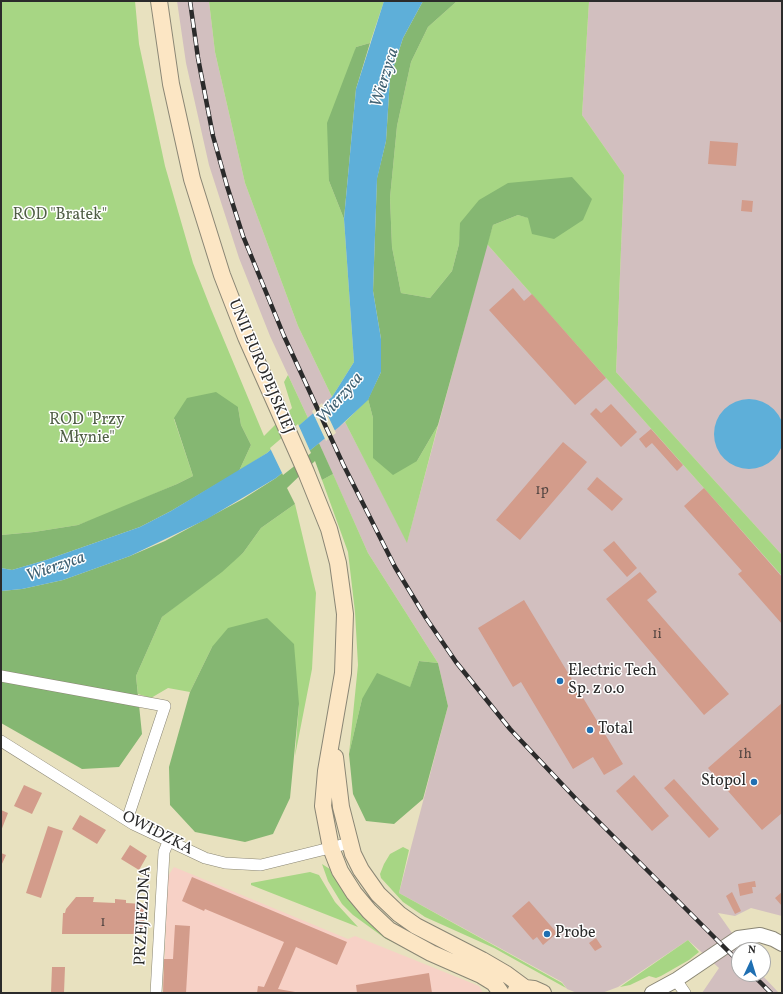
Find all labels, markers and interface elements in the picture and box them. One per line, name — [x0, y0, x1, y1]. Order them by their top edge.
water label: Wierzyca — [367, 46, 405, 110]
park label: ROD "Bratek" — [13, 206, 107, 226]
street label: UNII EUROPEJSKIEJ — [223, 297, 297, 437]
water label: Wierzyca — [313, 369, 369, 429]
park label: ROD "Przy Młynie" — [49, 411, 125, 449]
house number: 1p — [535, 483, 549, 499]
water label: Wierzyca — [24, 548, 88, 588]
house number: 1i — [652, 627, 662, 643]
place label: Electric Tech Sp. z o.o — [568, 662, 657, 700]
marker: Electric Tech Sp. z o.o — [555, 676, 565, 686]
place label: Total — [598, 720, 633, 740]
marker: Total — [585, 725, 595, 735]
house number: 1h — [738, 747, 752, 763]
place label: Stopol — [701, 772, 746, 792]
marker: Stopol — [749, 777, 759, 787]
street label: OWIDZKA — [118, 808, 196, 860]
street label: PRZEJEZDNA — [132, 866, 156, 966]
house number: 1 — [100, 915, 106, 931]
place label: Probe — [555, 924, 596, 944]
marker: Probe — [542, 929, 552, 939]
north arrow — [731, 942, 771, 982]
text: N — [747, 943, 756, 958]

